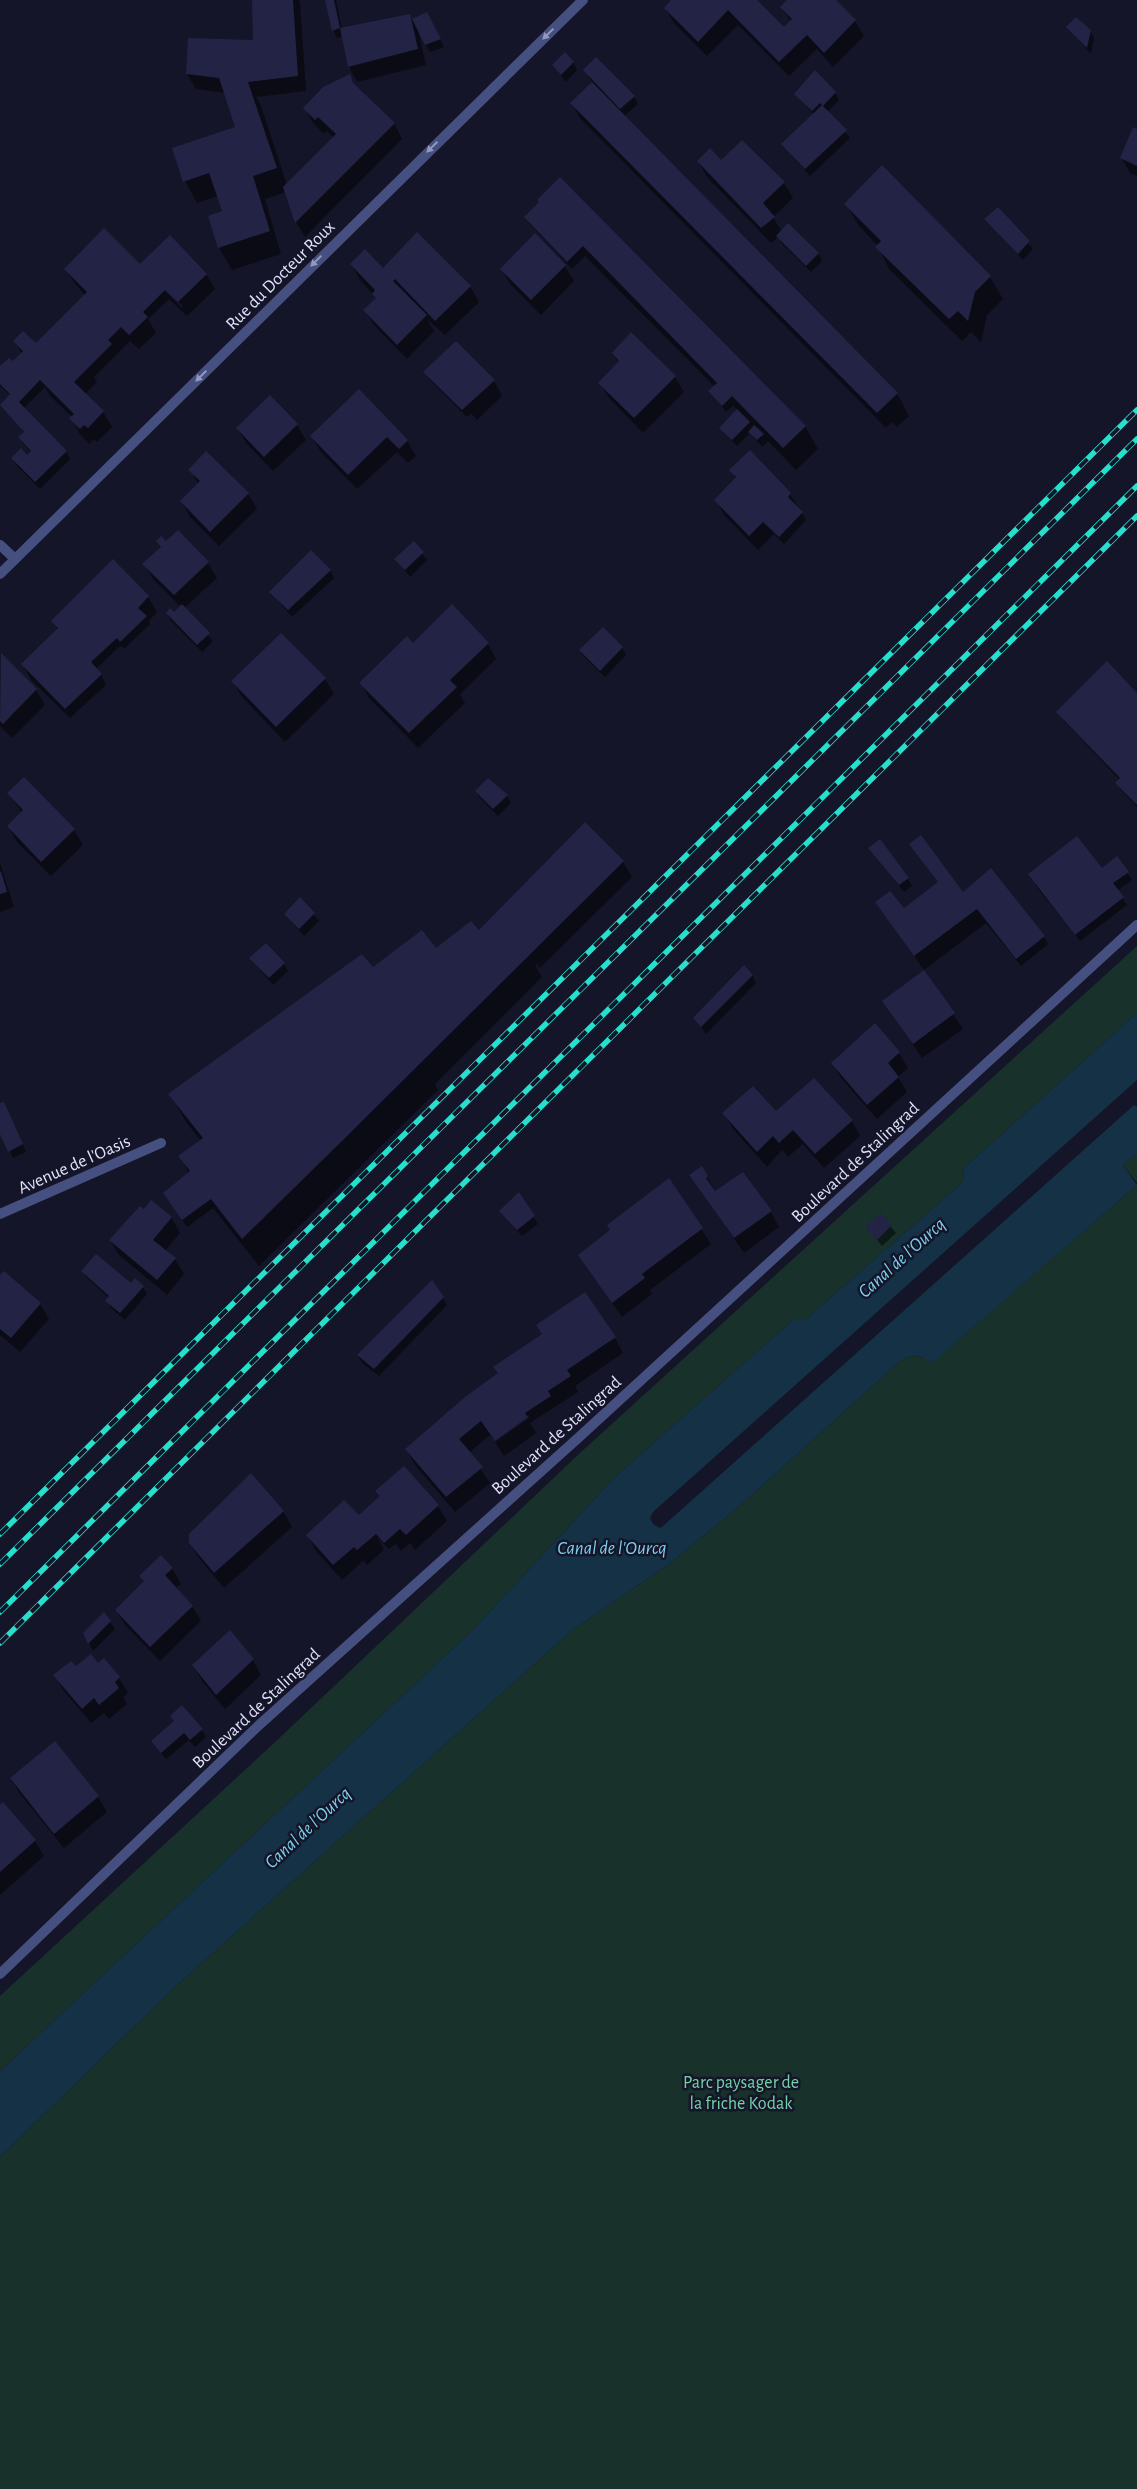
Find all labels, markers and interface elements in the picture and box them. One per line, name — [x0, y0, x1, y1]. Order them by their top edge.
one-way arrow — [543, 28, 555, 40]
one-way arrow — [426, 141, 438, 153]
street label: Rue du Docteur Roux — [223, 218, 339, 334]
one-way arrow — [310, 255, 322, 267]
one-way arrow — [195, 369, 207, 381]
street label: Boulevard de Stalingrad — [788, 1099, 923, 1226]
street label: Avenue de l'Oasis — [16, 1132, 133, 1198]
water label: Canal de l'Ourcq — [855, 1214, 949, 1302]
street label: Boulevard de Stalingrad — [489, 1373, 625, 1498]
water label: Canal de l'Ourcq — [557, 1539, 667, 1558]
street label: Boulevard de Stalingrad — [189, 1645, 324, 1772]
water label: Canal de l'Ourcq — [262, 1784, 354, 1872]
park label: Parc paysager de la friche Kodak — [683, 2074, 799, 2113]

